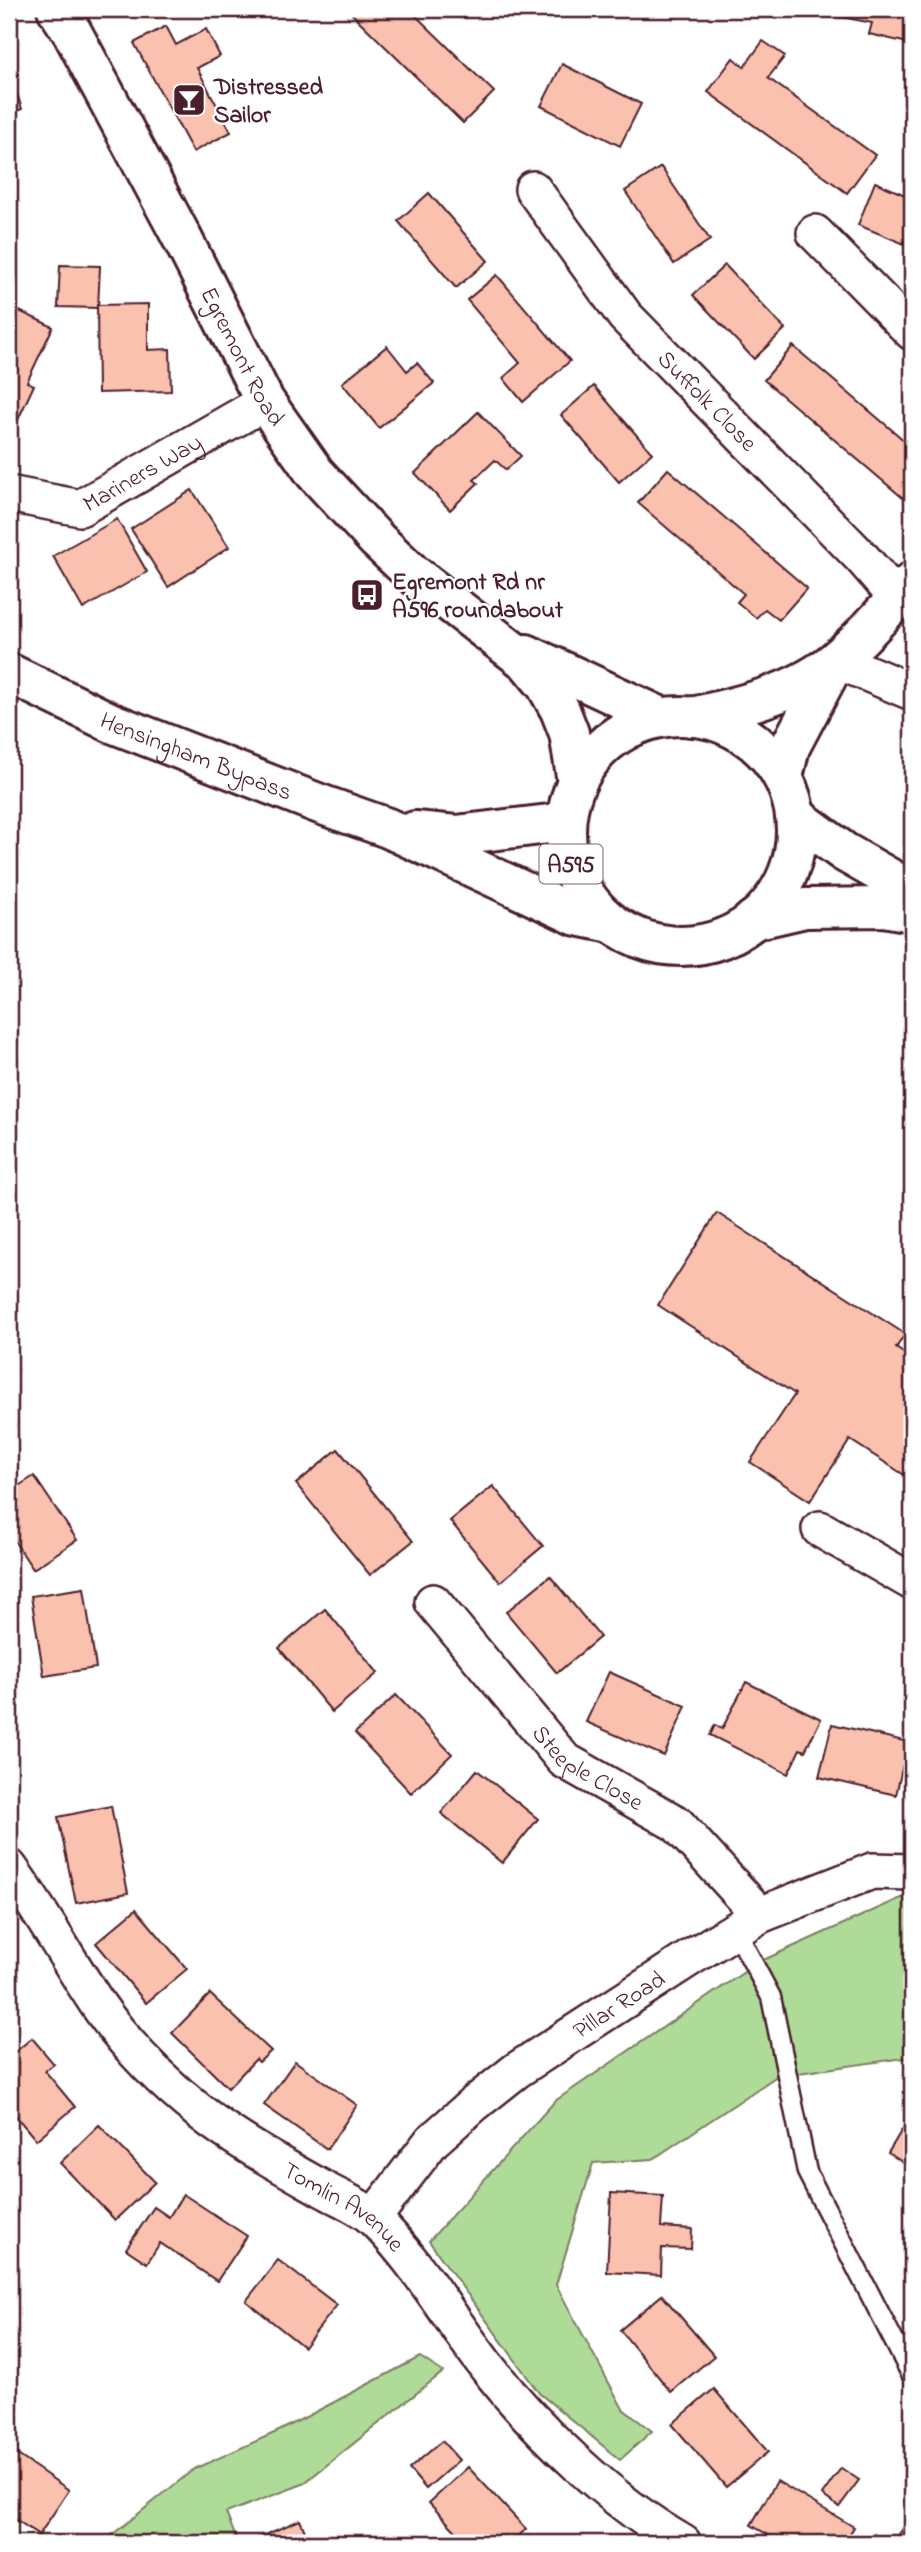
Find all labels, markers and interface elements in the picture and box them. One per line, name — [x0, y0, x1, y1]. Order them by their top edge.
place label: Distressed Sailor — [213, 71, 324, 134]
bar icon: Distressed Sailor — [170, 81, 208, 119]
street label: Egremont Road — [190, 282, 292, 435]
street label: Suffolk Close — [648, 344, 764, 461]
street label: Mariners Way — [77, 426, 210, 523]
place label: Egremont Rd nr A596 roundabout — [392, 566, 564, 629]
bus stop icon: Egremont Rd nr A596 roundabout — [348, 576, 386, 614]
street label: Hensingham Bypass — [93, 705, 297, 811]
road number: A595 — [540, 844, 602, 884]
street label: Steeple Close — [522, 1718, 649, 1821]
street label: Pillar Road — [567, 1963, 673, 2049]
street label: Tomlin Avenue — [275, 2154, 412, 2261]

